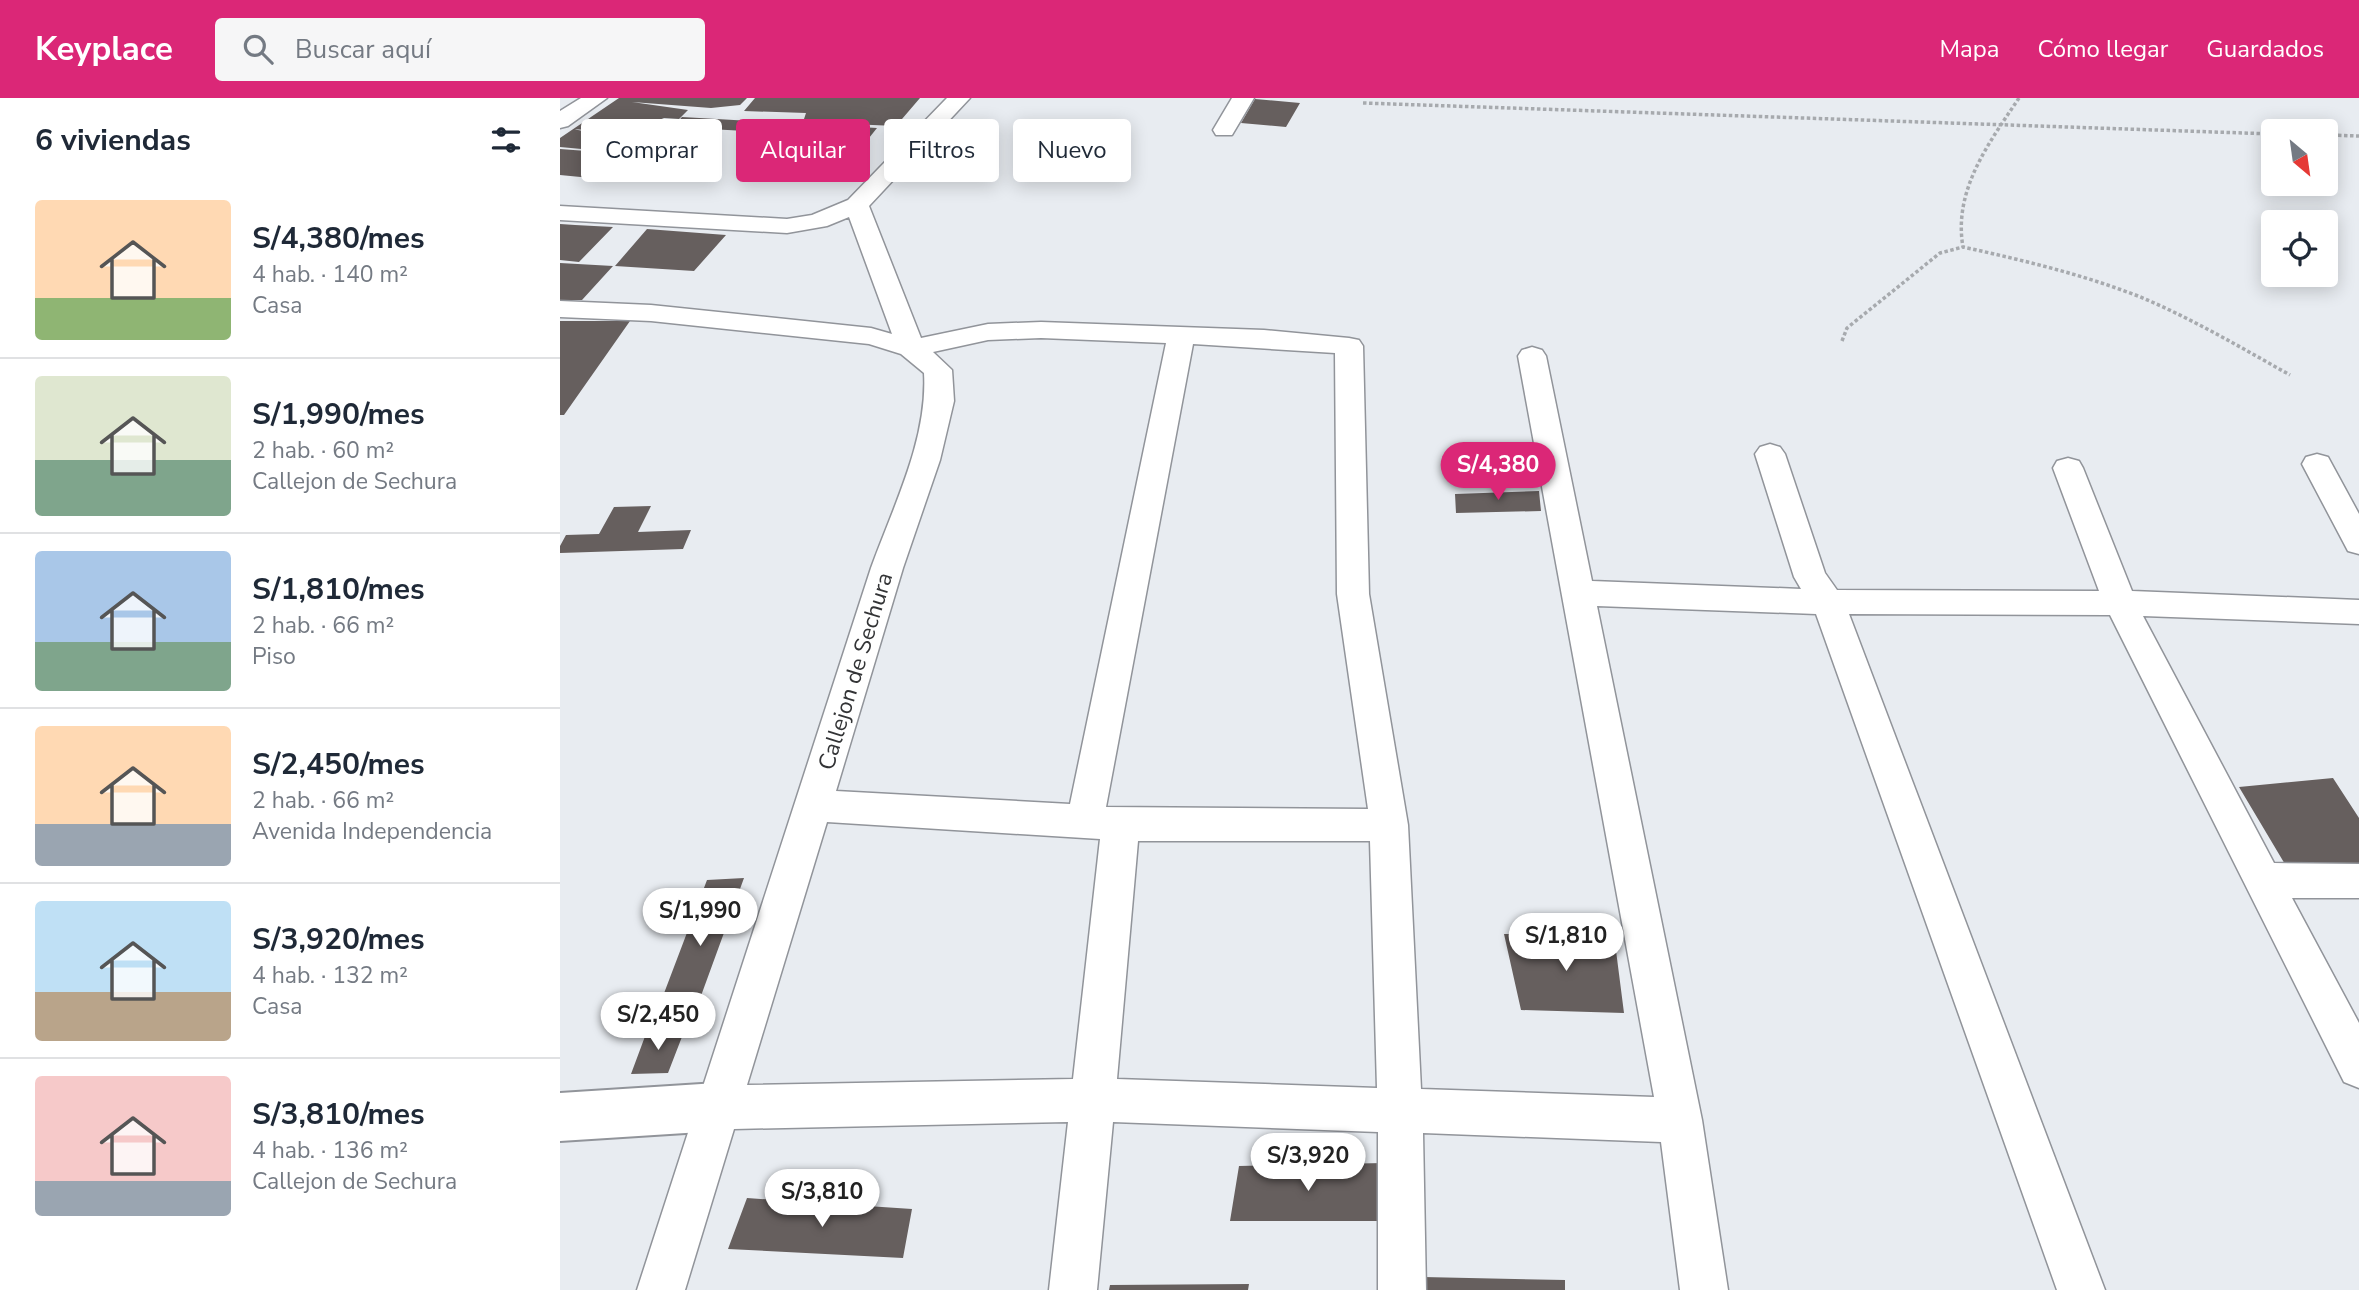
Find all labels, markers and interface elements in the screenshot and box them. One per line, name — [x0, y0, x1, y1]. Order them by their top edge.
search box — [215, 18, 705, 81]
text: Keyplace — [35, 27, 173, 72]
icon: search — [239, 30, 277, 68]
text: Buscar aquí — [295, 32, 431, 67]
text: Mapa — [1939, 33, 1999, 65]
text: Cómo llegar — [2037, 33, 2168, 65]
text: Guardados — [2206, 33, 2324, 65]
chip: Comprar — [581, 119, 722, 182]
chip: Alquilar — [736, 119, 870, 182]
chip: Filtros — [884, 119, 999, 182]
chip: Nuevo — [1013, 119, 1131, 182]
north arrow — [2261, 119, 2338, 196]
map controls — [2261, 119, 2338, 287]
text: 6 viviendas — [35, 120, 191, 161]
icon: filters — [487, 121, 525, 159]
button: locate — [2261, 210, 2338, 287]
text: S/4,380/mes — [252, 218, 425, 259]
icon: home — [91, 228, 175, 312]
text: 4 hab. · 140 m² — [252, 259, 408, 290]
text: Casa — [252, 290, 303, 321]
text: S/1,990/mes — [252, 394, 425, 435]
icon: home — [91, 404, 175, 488]
text: 2 hab. · 60 m² — [252, 435, 394, 466]
pin: S/4,380 — [1433, 442, 1563, 502]
text: S/4,380 — [1457, 449, 1539, 480]
text: Callejon de Sechura — [252, 466, 457, 497]
text: S/1,810/mes — [252, 569, 425, 610]
street label: Callejon de Sechura — [811, 569, 900, 774]
icon: home — [91, 579, 175, 663]
text: 2 hab. · 66 m² — [252, 610, 394, 641]
text: Piso — [252, 641, 296, 672]
text: S/2,450/mes — [252, 744, 425, 785]
icon: home — [91, 754, 175, 838]
text: 2 hab. · 66 m² — [252, 785, 394, 816]
text: Avenida Independencia — [252, 816, 492, 847]
pin: S/1,990 — [635, 888, 765, 948]
text: S/1,990 — [659, 895, 741, 926]
pin: S/1,810 — [1501, 914, 1631, 973]
text: S/3,920/mes — [252, 919, 425, 960]
text: S/1,810 — [1525, 920, 1607, 951]
icon: home — [91, 929, 175, 1013]
text: 4 hab. · 132 m² — [252, 960, 408, 991]
text: Casa — [252, 991, 303, 1022]
pin: S/2,450 — [593, 992, 723, 1052]
text: S/2,450 — [617, 999, 699, 1030]
text: S/3,810/mes — [252, 1094, 425, 1135]
icon: home — [91, 1104, 175, 1188]
pin: S/3,920 — [1243, 1134, 1373, 1193]
text: 4 hab. · 136 m² — [252, 1135, 408, 1166]
text: S/3,920 — [1267, 1140, 1349, 1171]
text: Callejon de Sechura — [252, 1166, 457, 1197]
pin: S/3,810 — [757, 1170, 887, 1229]
text: S/3,810 — [781, 1176, 863, 1207]

